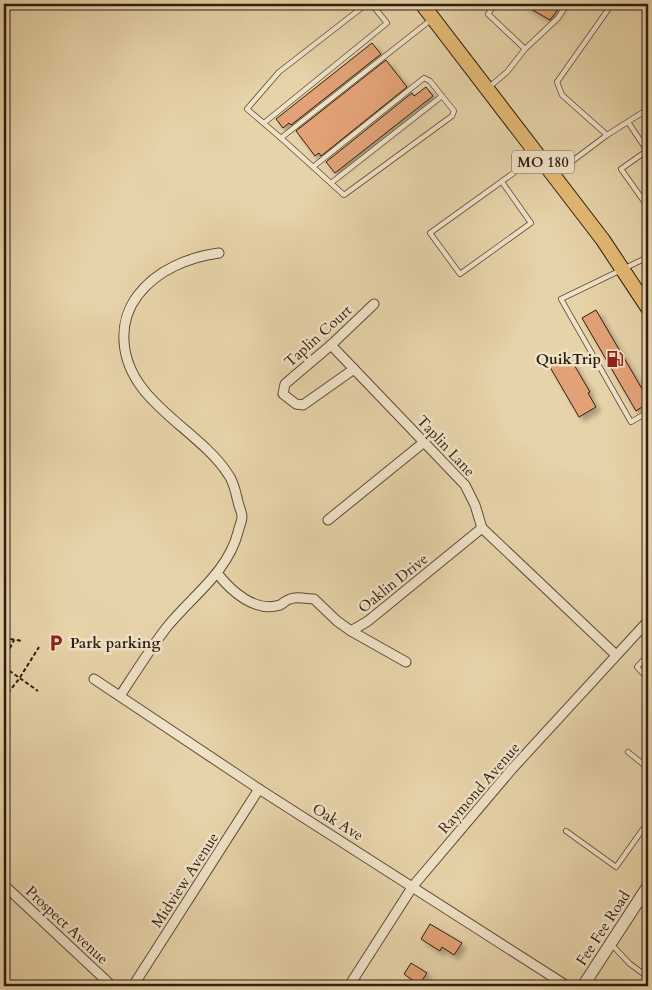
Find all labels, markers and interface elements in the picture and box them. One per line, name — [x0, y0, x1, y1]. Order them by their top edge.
road number: MO 180 — [512, 150, 574, 173]
street label: Taplin Court — [280, 300, 356, 372]
place label: QuikTrip — [536, 349, 601, 369]
fuel station icon: QuikTrip — [605, 349, 625, 369]
street label: Taplin Lane — [412, 411, 480, 481]
street label: Oaklin Drive — [354, 549, 432, 617]
parking icon: Park parking — [46, 633, 66, 653]
place label: Park parking — [70, 633, 160, 653]
street label: Raymond Avenue — [434, 738, 524, 838]
street label: Oak Ave — [309, 799, 367, 846]
street label: Midview Avenue — [147, 828, 223, 931]
street label: Prospect Avenue — [21, 881, 113, 969]
street label: Fee Fee Road — [571, 887, 635, 969]

